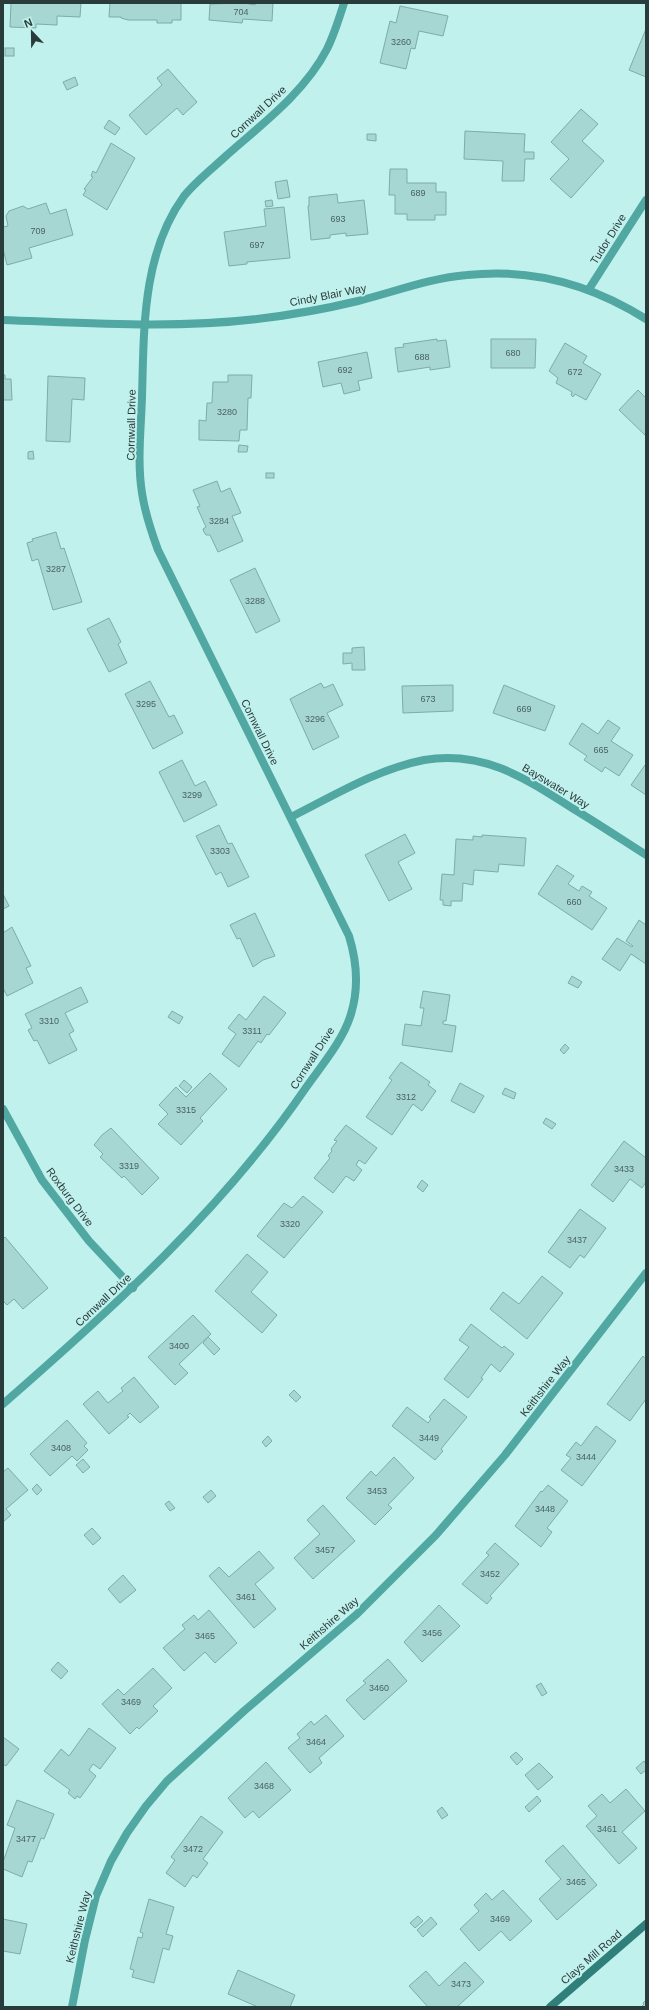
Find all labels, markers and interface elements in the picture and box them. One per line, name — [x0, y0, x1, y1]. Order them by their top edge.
house number: 704 — [233, 7, 249, 17]
north arrow — [12, 12, 52, 52]
text: N — [22, 16, 34, 30]
house number: 3260 — [391, 37, 411, 47]
street label: Cornwall Drive — [228, 83, 288, 141]
house number: 689 — [410, 188, 426, 198]
street label: Tudor Drive — [588, 212, 628, 266]
house number: 693 — [330, 214, 346, 224]
house number: 709 — [30, 226, 46, 236]
house number: 697 — [249, 240, 265, 250]
street label: Cindy Blair Way — [289, 282, 368, 308]
house number: 680 — [505, 348, 521, 358]
house number: 688 — [414, 352, 430, 362]
house number: 692 — [337, 365, 353, 375]
house number: 672 — [567, 367, 583, 377]
street label: Cornwall Drive — [124, 389, 138, 461]
house number: 3280 — [217, 407, 237, 417]
house number: 3284 — [209, 516, 229, 526]
house number: 3287 — [46, 564, 66, 574]
house number: 3288 — [245, 596, 265, 606]
house number: 673 — [420, 694, 436, 704]
street label: Cornwall Drive — [239, 697, 281, 767]
house number: 3295 — [136, 699, 156, 709]
house number: 669 — [516, 704, 532, 714]
house number: 3296 — [305, 714, 325, 724]
house number: 665 — [593, 745, 609, 755]
street label: Bayswater Way — [520, 761, 592, 811]
house number: 3299 — [182, 790, 202, 800]
house number: 3303 — [210, 846, 230, 856]
house number: 660 — [566, 897, 582, 907]
house number: 3310 — [39, 1016, 59, 1026]
street label: Cornwall Drive — [287, 1025, 337, 1091]
house number: 3311 — [242, 1026, 262, 1036]
house number: 3312 — [396, 1092, 416, 1102]
house number: 3315 — [176, 1105, 196, 1115]
house number: 3319 — [119, 1161, 139, 1171]
house number: 3433 — [614, 1164, 634, 1174]
street label: Roxburg Drive — [44, 1165, 96, 1229]
house number: 3320 — [280, 1219, 300, 1229]
house number: 3437 — [567, 1235, 587, 1245]
street label: Cornwall Drive — [73, 1271, 133, 1329]
house number: 3400 — [169, 1341, 189, 1351]
street label: Keithshire Way — [518, 1353, 573, 1419]
house number: 3449 — [419, 1433, 439, 1443]
house number: 3408 — [51, 1443, 71, 1453]
house number: 3444 — [576, 1452, 596, 1462]
house number: 3453 — [367, 1486, 387, 1496]
house number: 3448 — [535, 1504, 555, 1514]
house number: 3457 — [315, 1545, 335, 1555]
house number: 3452 — [480, 1569, 500, 1579]
house number: 3461 — [236, 1592, 256, 1602]
street label: Keithshire Way — [297, 1594, 361, 1652]
house number: 3456 — [422, 1628, 442, 1638]
house number: 3465 — [195, 1631, 215, 1641]
house number: 3460 — [369, 1683, 389, 1693]
house number: 3469 — [121, 1697, 141, 1707]
house number: 3464 — [306, 1737, 326, 1747]
house number: 3468 — [254, 1781, 274, 1791]
house number: 3461 — [597, 1824, 617, 1834]
house number: 3477 — [16, 1834, 36, 1844]
house number: 3472 — [183, 1844, 203, 1854]
house number: 3465 — [566, 1877, 586, 1887]
street label: Keithshire Way — [63, 1889, 93, 1964]
house number: 3469 — [490, 1914, 510, 1924]
street label: Clays Mill Road — [558, 1927, 624, 1987]
house number: 3473 — [451, 1979, 471, 1989]

